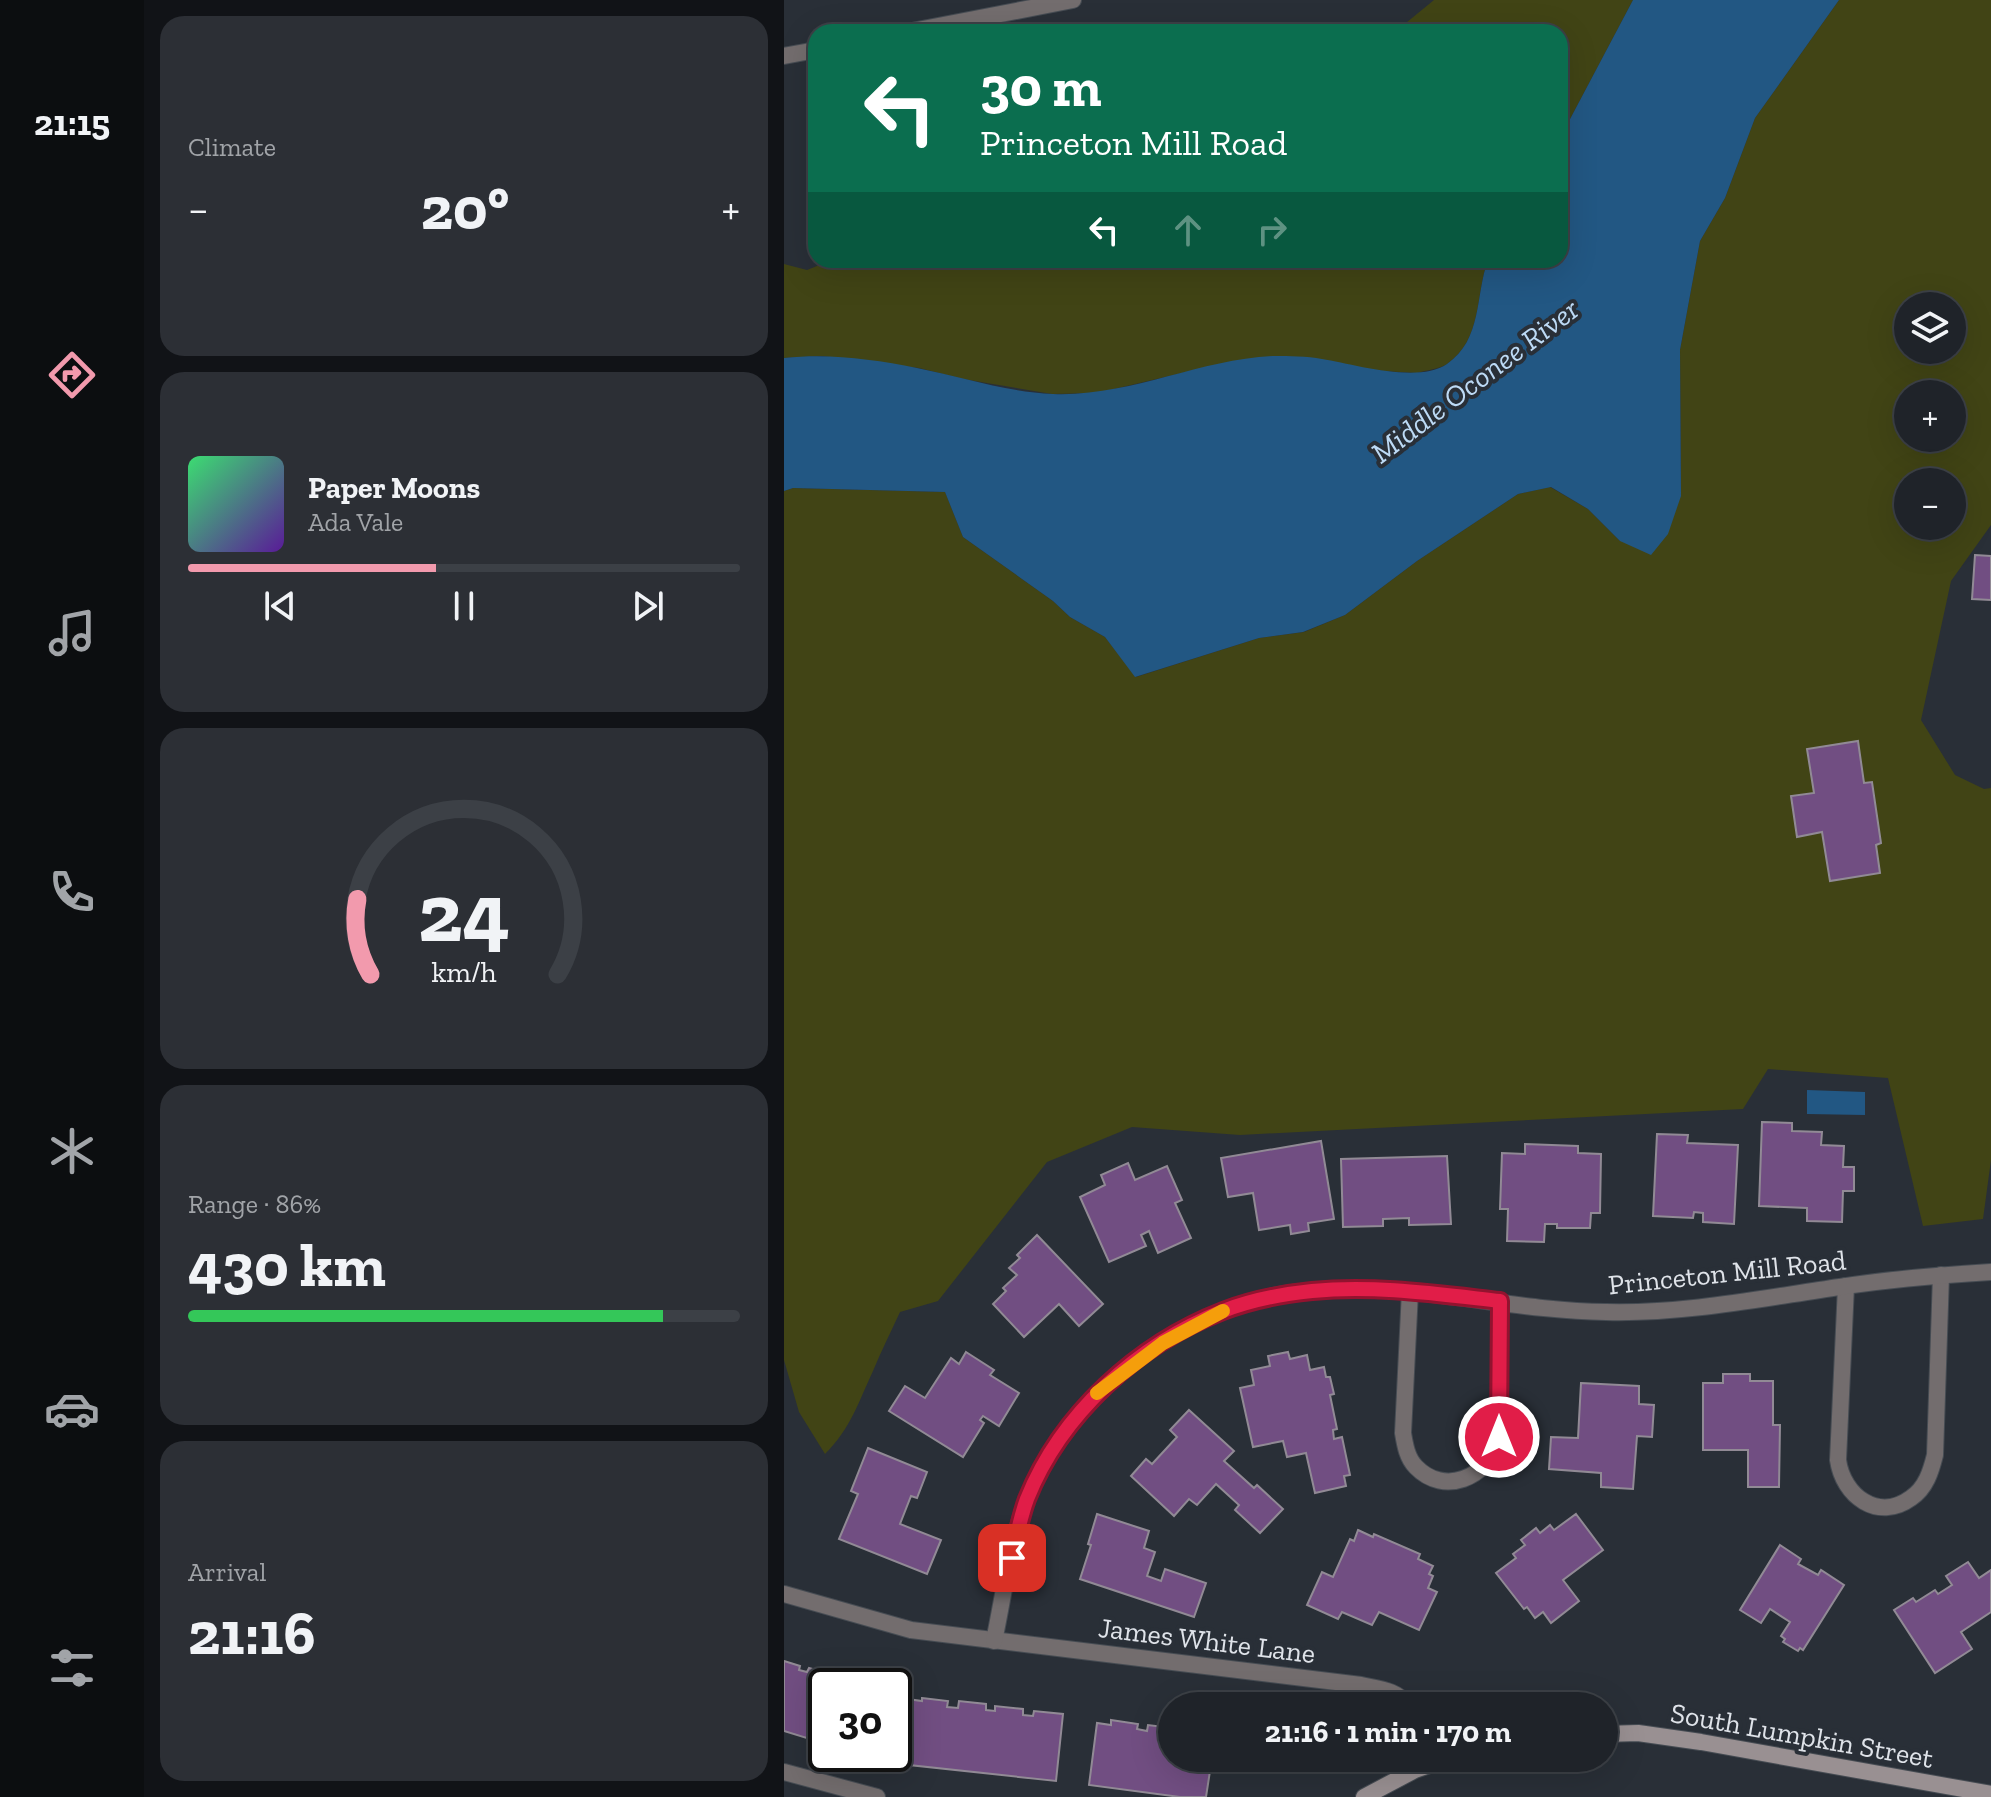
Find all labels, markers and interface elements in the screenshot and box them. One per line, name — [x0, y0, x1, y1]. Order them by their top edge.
text: 30 m — [980, 53, 1102, 120]
icon: left — [848, 56, 952, 160]
text: 21:15 — [34, 101, 110, 144]
text: Princeton Mill Road — [980, 121, 1287, 164]
text: Climate — [188, 131, 276, 163]
text: 20° — [421, 172, 509, 244]
text: − — [188, 182, 209, 235]
text: + — [721, 182, 740, 235]
icon: left — [1082, 208, 1126, 252]
icon: ahead — [1166, 208, 1210, 252]
icon: right — [1250, 208, 1294, 252]
water label: Middle Oconee River — [1364, 291, 1586, 471]
map controls — [1894, 292, 1966, 540]
button: layers — [1894, 292, 1966, 364]
icon: directions — [44, 347, 100, 403]
button: + — [1894, 380, 1966, 452]
button: − — [1894, 468, 1966, 540]
text: Paper Moons — [308, 470, 480, 506]
text: Ada Vale — [308, 506, 403, 538]
icon: previous — [258, 584, 302, 628]
icon: pause — [442, 584, 486, 628]
icon: next — [626, 584, 670, 628]
icon: music — [44, 605, 100, 661]
text: 24 — [418, 861, 510, 961]
icon: phone — [44, 864, 100, 920]
text: km/h — [431, 955, 497, 989]
icon: climate — [44, 1123, 100, 1179]
text: Range · 86% — [188, 1188, 321, 1220]
text: 430 km — [188, 1229, 386, 1301]
street label: Princeton Mill Road — [1607, 1244, 1848, 1301]
icon: car — [44, 1381, 100, 1437]
position arrow — [1457, 1395, 1541, 1479]
pin — [978, 1524, 1046, 1592]
icon: arrive — [990, 1536, 1034, 1580]
text: Arrival — [188, 1556, 266, 1588]
text: 21:16 — [188, 1597, 316, 1669]
street label: James White Lane — [1097, 1611, 1317, 1670]
icon: filters — [44, 1640, 100, 1696]
speed limit sign: 30 — [808, 1668, 912, 1772]
street label: South Lumpkin Street — [1668, 1696, 1936, 1775]
text: 21:16 · 1 min · 170 m — [1265, 1714, 1511, 1750]

